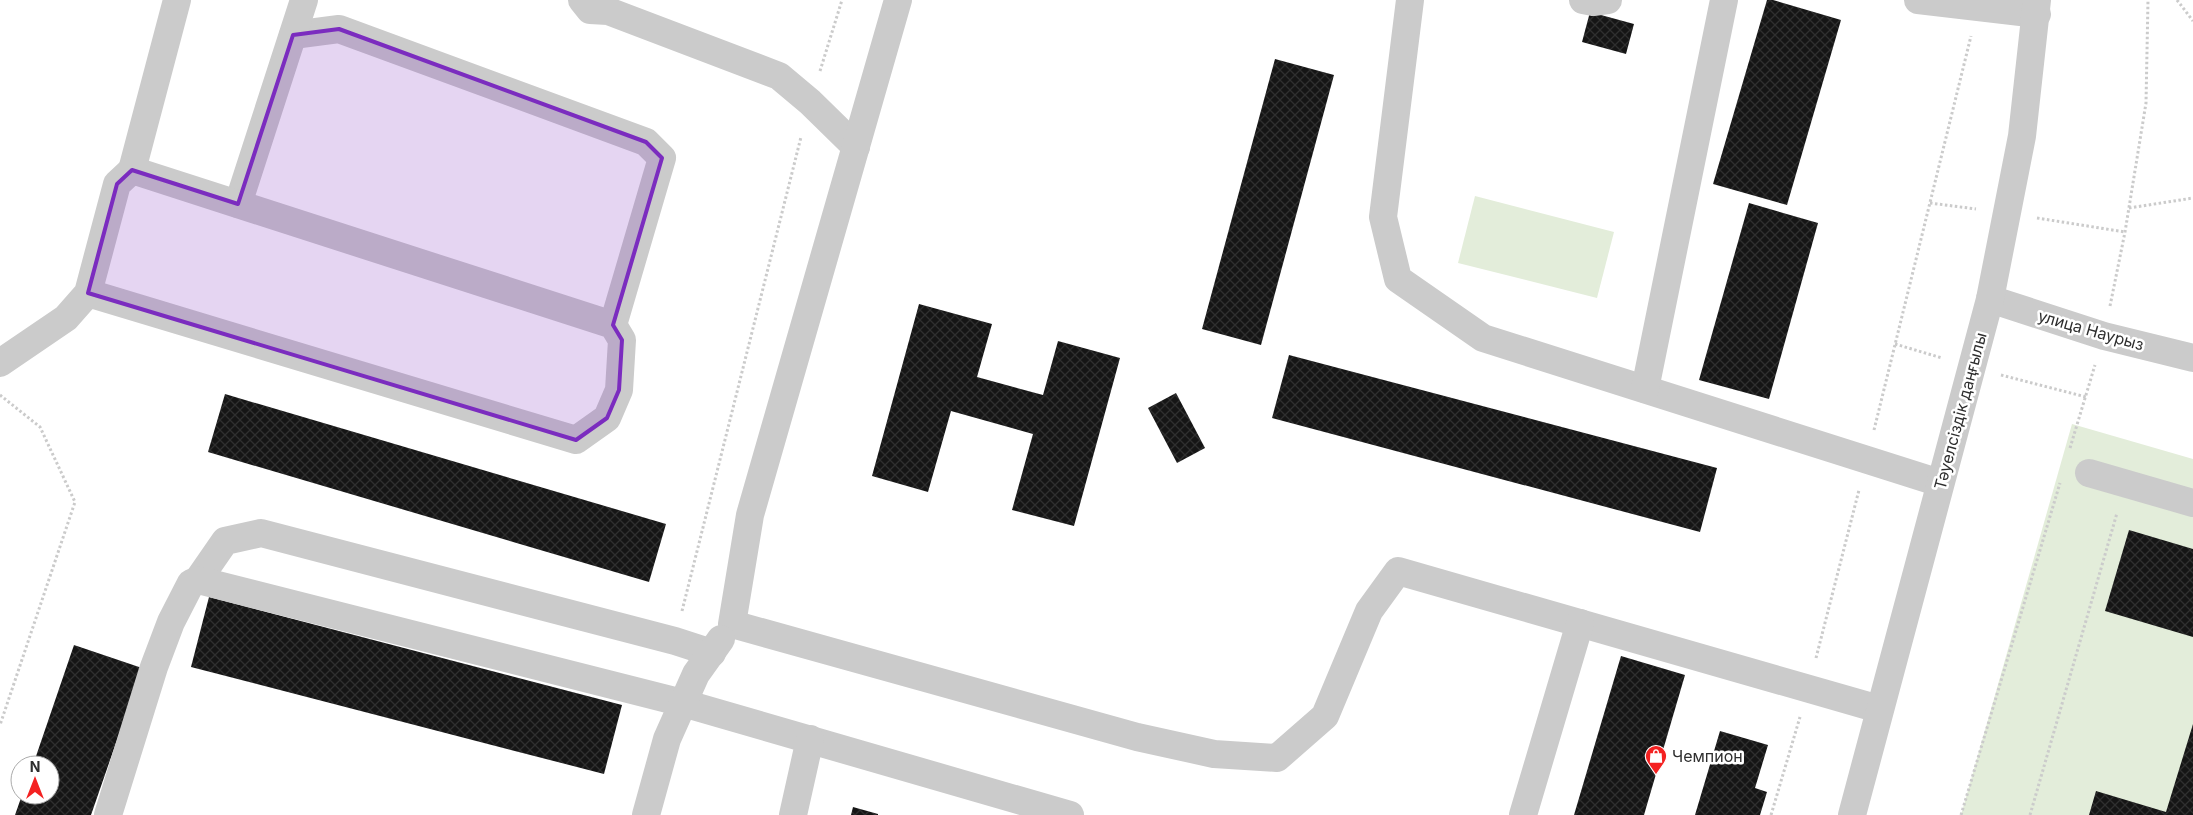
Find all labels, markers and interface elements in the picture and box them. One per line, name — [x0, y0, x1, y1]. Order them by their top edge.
street label: улица Наурыз — [2036, 305, 2146, 355]
street label: Тәуелсіздік даңғылы — [1929, 330, 1991, 492]
shop icon: Чемпион — [1644, 744, 1668, 775]
place label: Чемпион — [1672, 746, 1743, 766]
north arrow — [10, 755, 60, 805]
text: N — [30, 758, 40, 775]

